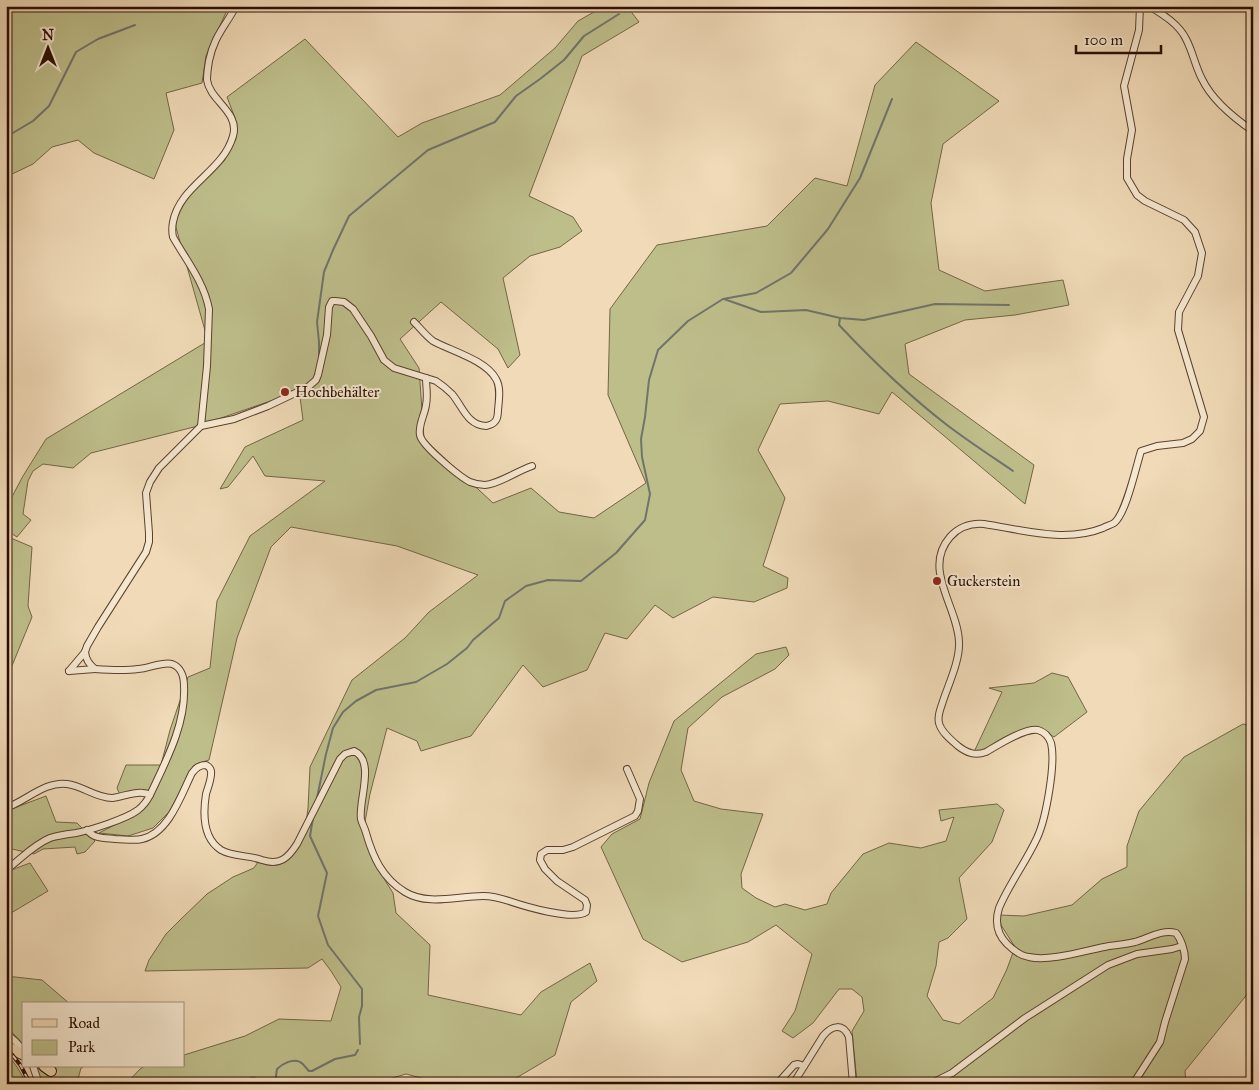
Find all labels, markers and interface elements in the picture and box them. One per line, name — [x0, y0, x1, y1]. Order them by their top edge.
north arrow — [22, 22, 72, 72]
scale bar — [1076, 22, 1162, 54]
text: N — [42, 27, 54, 44]
text: 100 m — [1084, 31, 1124, 49]
place label: Hochbehälter — [295, 383, 380, 401]
marker: Hochbehälter — [279, 386, 291, 398]
place label: Guckerstein — [947, 572, 1020, 590]
marker: Guckerstein — [931, 575, 943, 587]
legend — [22, 1002, 185, 1068]
text: Road — [68, 1014, 100, 1032]
text: Park — [68, 1038, 95, 1056]

